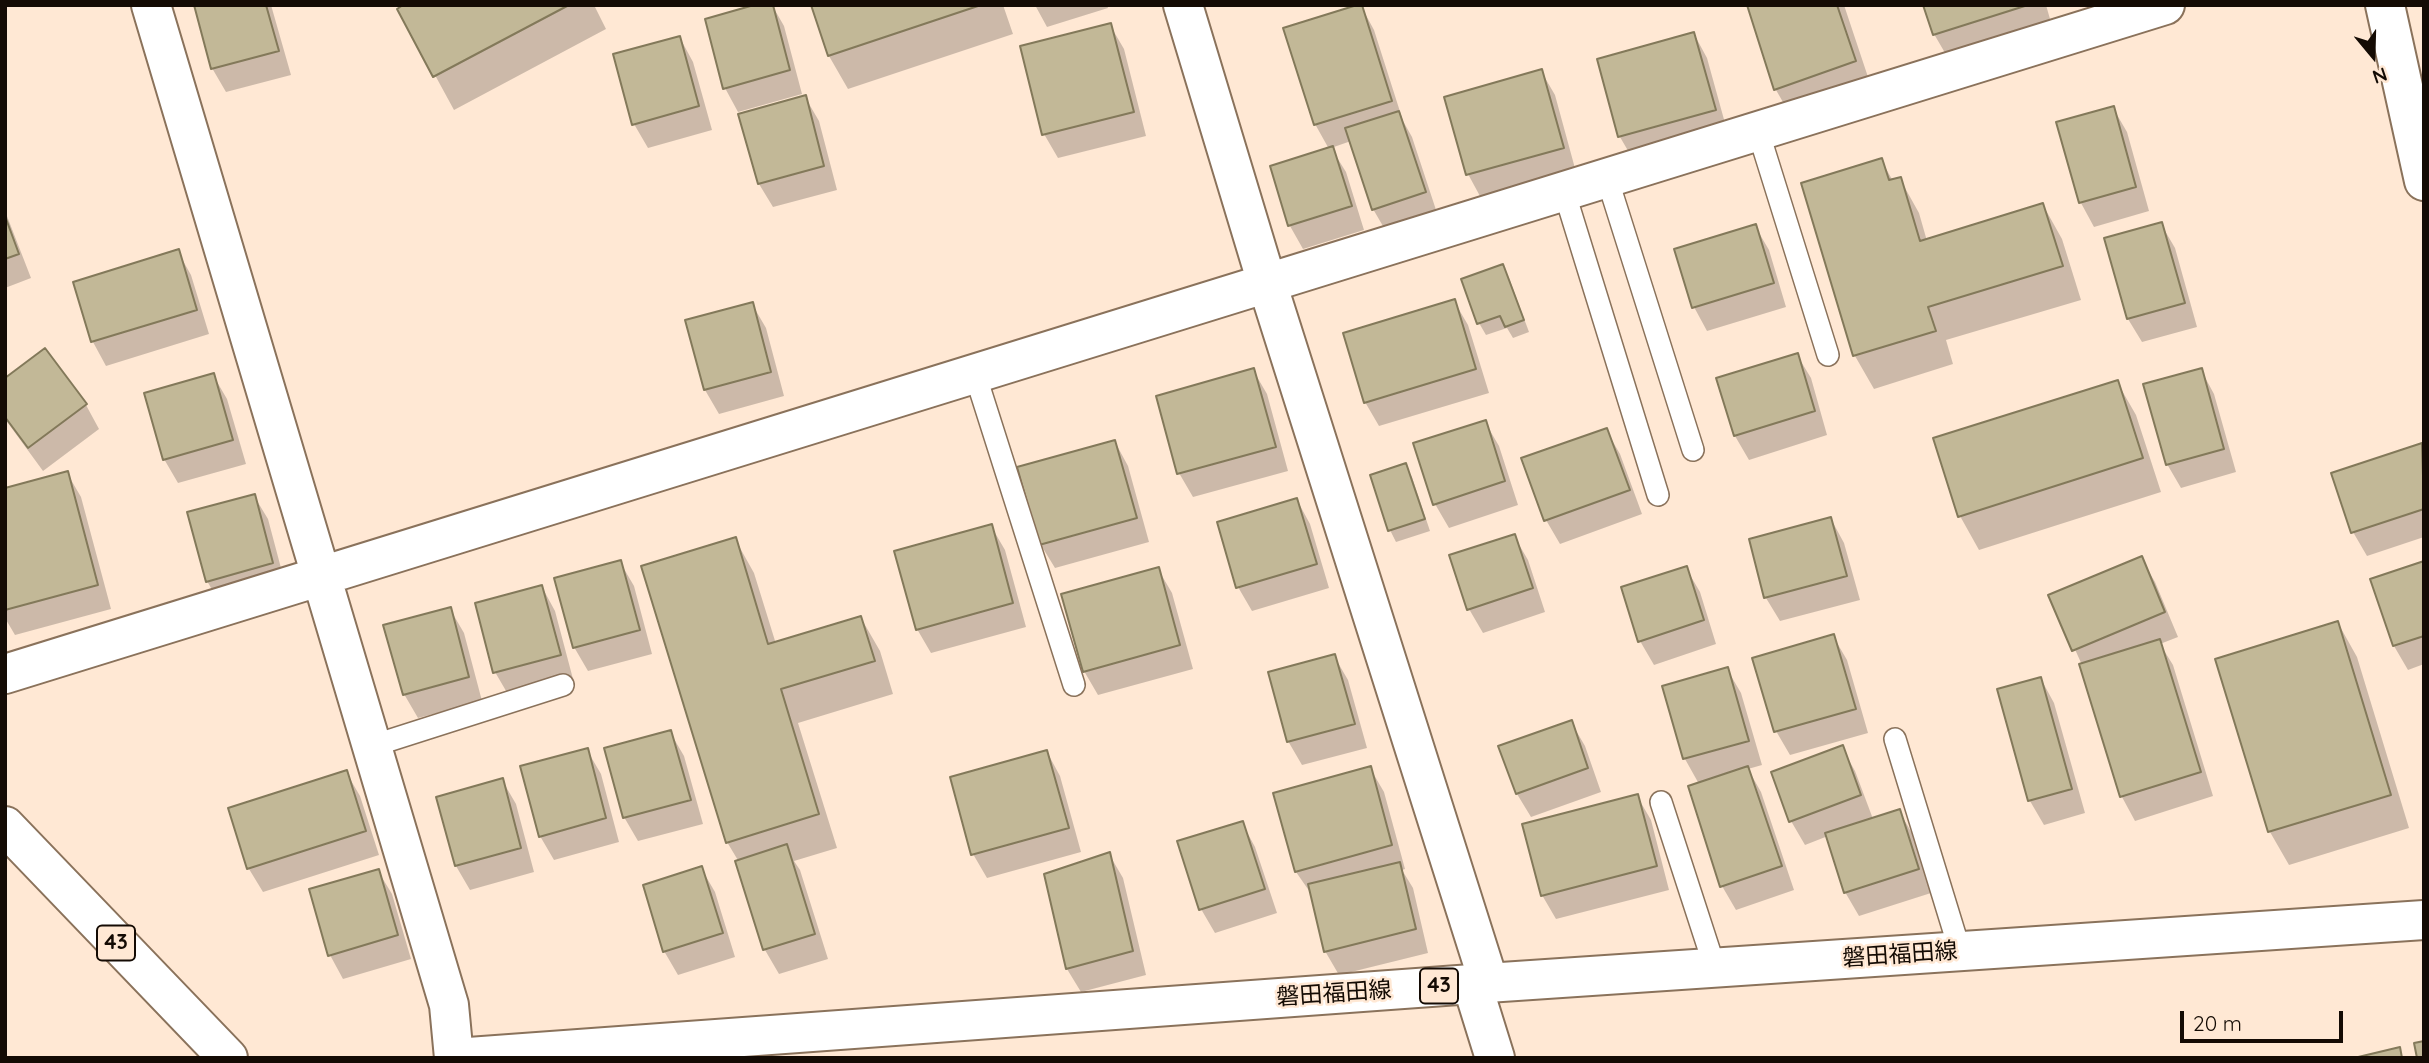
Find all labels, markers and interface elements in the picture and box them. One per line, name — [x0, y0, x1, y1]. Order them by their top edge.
north arrow — [2338, 21, 2408, 91]
text: N — [2369, 62, 2390, 89]
road number: 43 — [97, 926, 135, 960]
street label: 磐田福田線 — [1842, 937, 1958, 973]
road number: 43 — [1420, 968, 1458, 1004]
street label: 磐田福田線 — [1276, 976, 1392, 1012]
scale bar — [2184, 996, 2347, 1040]
text: 20 m — [2193, 1010, 2242, 1036]

